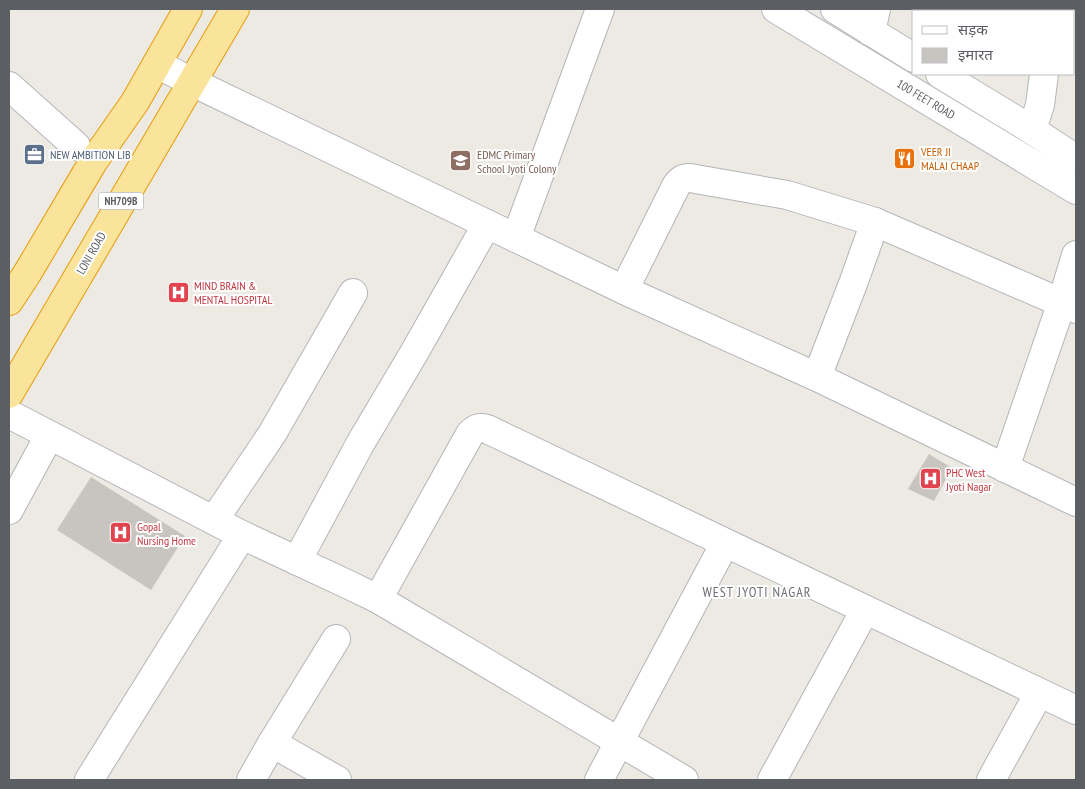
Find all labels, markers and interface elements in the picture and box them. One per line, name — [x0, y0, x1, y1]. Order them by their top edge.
legend — [912, 10, 1075, 75]
text: सड़क — [958, 20, 988, 39]
text: इमारत — [958, 45, 993, 64]
street label: 100 FEET ROAD — [894, 76, 958, 122]
office icon: NEW AMBITION LIB — [22, 142, 46, 166]
place label: VEER JI MALAI CHAAP — [920, 144, 980, 173]
restaurant icon: VEER JI MALAI CHAAP — [893, 146, 917, 170]
place label: NEW AMBITION LIB — [50, 147, 131, 162]
place label: EDMC Primary School Jyoti Colony — [477, 147, 557, 176]
school or university icon: EDMC Primary School Jyoti Colony — [449, 149, 473, 173]
road number: NH709B — [98, 192, 144, 210]
street label: LONI ROAD — [73, 229, 109, 277]
place label: MIND BRAIN & MENTAL HOSPITAL — [194, 278, 272, 307]
hospital icon: MIND BRAIN & MENTAL HOSPITAL — [166, 280, 190, 304]
place label: PHC West Jyoti Nagar — [945, 465, 992, 494]
hospital icon: PHC West Jyoti Nagar — [918, 467, 942, 491]
place label: Gopal Nursing Home — [137, 519, 196, 548]
hospital icon: Gopal Nursing Home — [109, 521, 133, 545]
district label: WEST JYOTI NAGAR — [702, 583, 812, 601]

